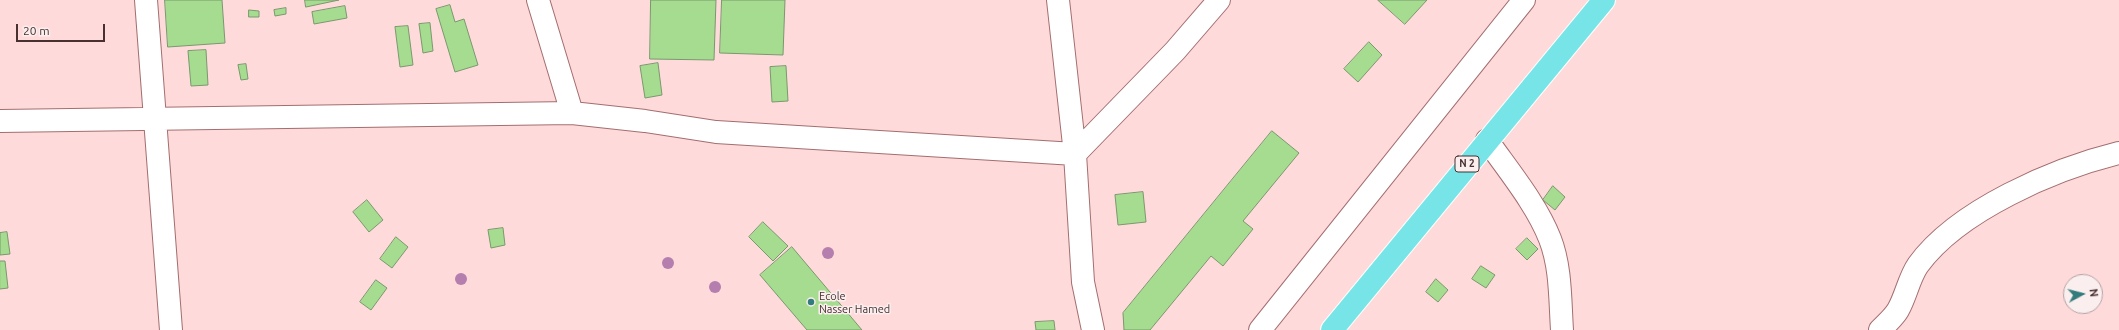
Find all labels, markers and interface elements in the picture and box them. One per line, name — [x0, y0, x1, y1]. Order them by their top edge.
scale bar — [18, 16, 107, 42]
text: 20 m — [23, 24, 50, 37]
road number: N 2 — [1455, 156, 1479, 172]
north arrow — [2063, 274, 2103, 314]
text: N — [2087, 288, 2100, 297]
place label: Ecole Nasser Hamed — [819, 289, 890, 315]
marker: Ecole Nasser Hamed — [806, 297, 816, 307]

